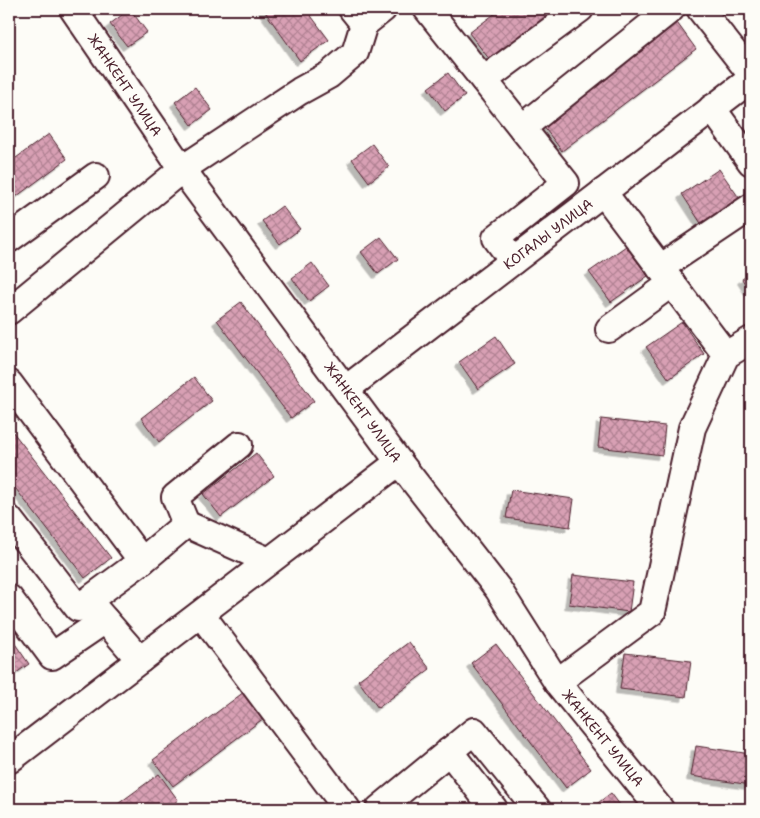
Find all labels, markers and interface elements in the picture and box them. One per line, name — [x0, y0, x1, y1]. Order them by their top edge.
street label: ЖАНКЕНТ УЛИЦА — [84, 30, 166, 140]
street label: КОГАЛЫ УЛИЦА — [500, 194, 596, 274]
street label: ЖАНКЕНТ УЛИЦА — [320, 358, 406, 466]
street label: ЖАНКЕНТ УЛИЦА — [558, 686, 648, 790]

